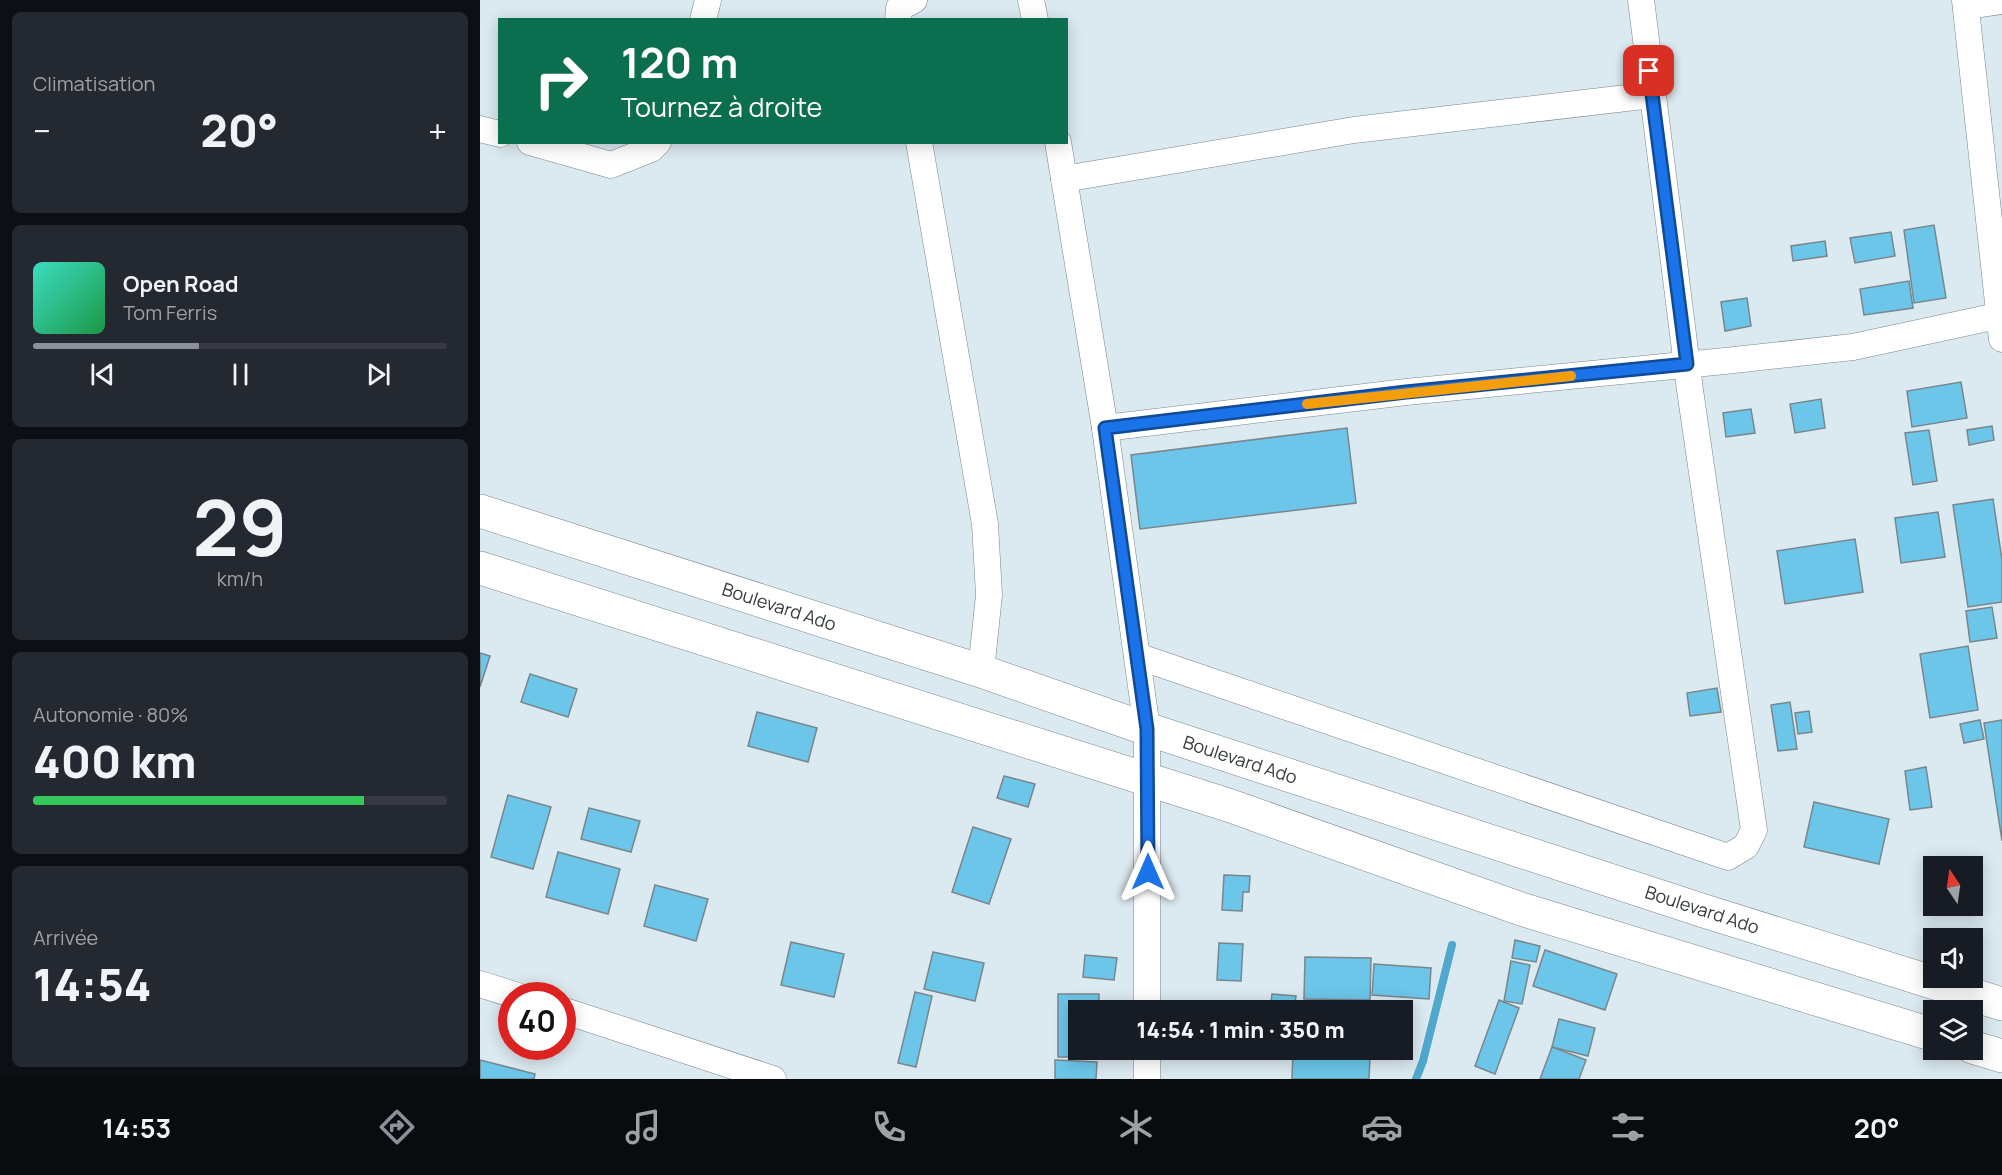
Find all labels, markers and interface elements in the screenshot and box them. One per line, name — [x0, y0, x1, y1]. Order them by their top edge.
text: 120 m — [621, 33, 738, 91]
icon: right — [522, 42, 600, 120]
pin — [1623, 45, 1674, 96]
icon: arrive — [1632, 54, 1665, 87]
text: Climatisation — [33, 70, 155, 97]
text: Tournez à droite — [621, 88, 822, 125]
text: 20° — [201, 99, 278, 161]
text: − — [33, 108, 51, 153]
text: + — [428, 108, 447, 153]
text: Open Road — [123, 269, 238, 299]
text: Tom Ferris — [123, 299, 217, 326]
icon: previous — [86, 358, 119, 391]
icon: pause — [224, 358, 257, 391]
icon: next — [362, 358, 395, 391]
text: 29 — [193, 473, 287, 579]
text: km/h — [217, 565, 263, 592]
street label: Boulevard Ado — [719, 576, 839, 636]
text: Autonomie · 80% — [33, 701, 188, 728]
street label: Boulevard Ado — [1180, 729, 1300, 789]
text: 400 km — [33, 730, 196, 792]
position arrow — [1116, 840, 1180, 904]
north arrow — [1923, 856, 1983, 916]
map controls — [1923, 856, 1983, 1060]
street label: Boulevard Ado — [1642, 879, 1762, 939]
text: Arrivée — [33, 924, 98, 951]
button: sound — [1923, 928, 1983, 988]
text: 14:54 — [33, 953, 151, 1015]
speed limit sign: 40 — [498, 982, 576, 1060]
button: layers — [1923, 1000, 1983, 1060]
text: 14:54 · 1 min · 350 m — [1136, 1015, 1345, 1045]
icon: directions — [376, 1106, 418, 1148]
icon: music — [622, 1106, 664, 1148]
icon: phone — [868, 1106, 910, 1148]
icon: climate — [1115, 1106, 1157, 1148]
icon: car — [1361, 1106, 1403, 1148]
icon: filters — [1607, 1106, 1649, 1148]
text: 14:53 — [102, 1109, 171, 1146]
text: 20° — [1854, 1109, 1900, 1146]

